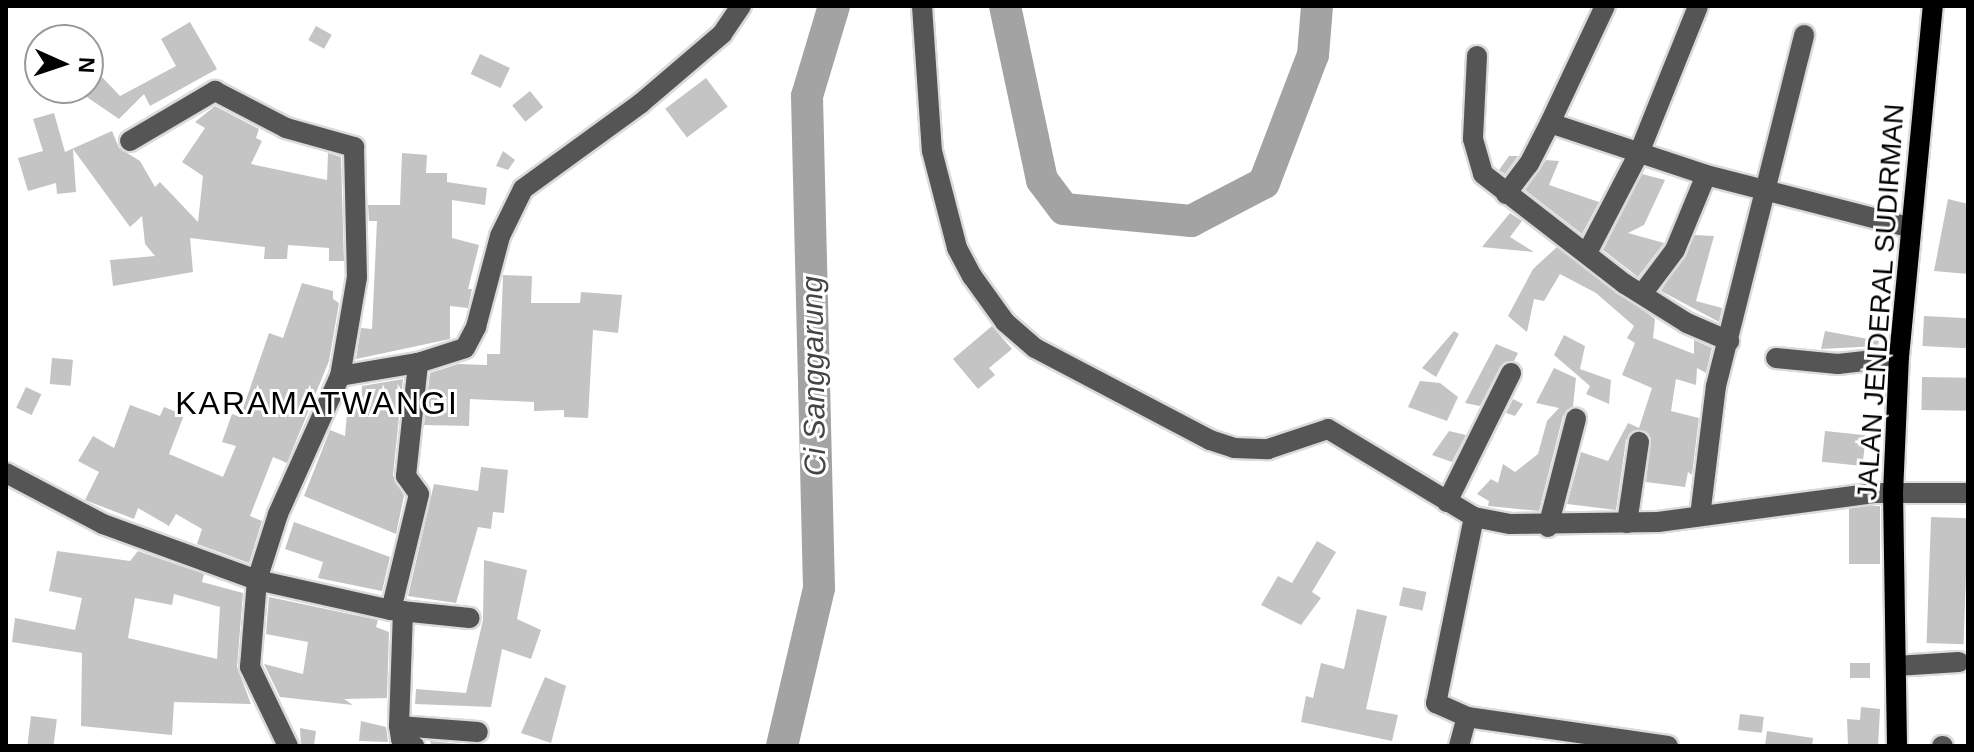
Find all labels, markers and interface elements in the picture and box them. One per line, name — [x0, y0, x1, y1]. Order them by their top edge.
north arrow — [24, 24, 104, 104]
text: N — [74, 57, 99, 74]
street label: JALAN JENDERAL SUDIRMAN — [1850, 102, 1912, 502]
water label: Ci Sanggarung — [794, 276, 834, 476]
district label: KARAMATWANGI — [175, 384, 459, 422]

